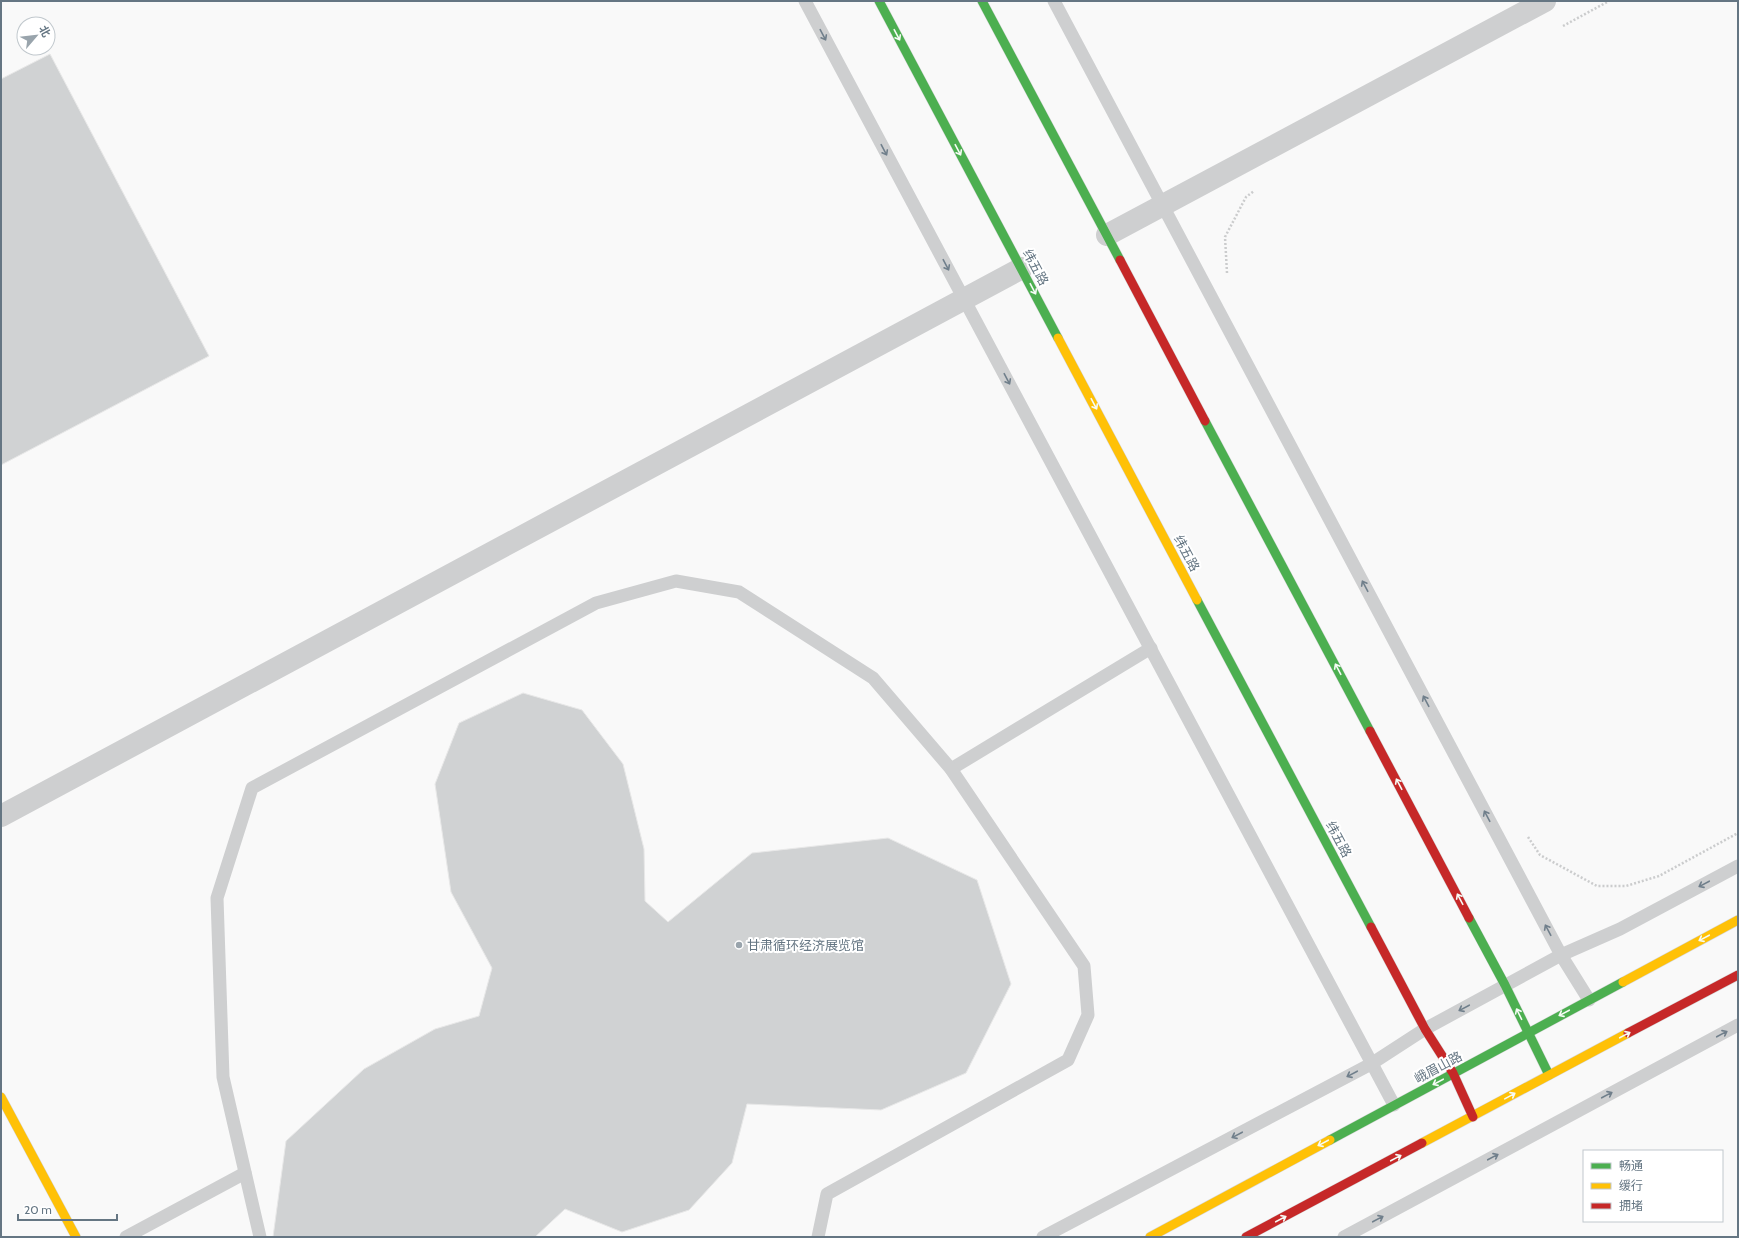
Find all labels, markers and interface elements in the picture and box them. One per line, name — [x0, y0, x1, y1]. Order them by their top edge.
north arrow — [16, 16, 56, 56]
text: 北 — [36, 23, 54, 39]
one-way arrow — [820, 29, 827, 41]
one-way arrow — [894, 29, 901, 41]
one-way arrow — [881, 144, 889, 156]
one-way arrow — [955, 144, 963, 156]
street label: 纬五路 — [1020, 246, 1052, 288]
one-way arrow — [942, 258, 950, 270]
one-way arrow — [1030, 283, 1037, 295]
one-way arrow — [1004, 373, 1011, 385]
one-way arrow — [1091, 398, 1098, 410]
street label: 纬五路 — [1171, 532, 1203, 574]
one-way arrow — [1361, 580, 1368, 592]
one-way arrow — [1333, 663, 1341, 675]
one-way arrow — [1422, 695, 1429, 707]
one-way arrow — [1394, 778, 1402, 790]
one-way arrow — [1483, 810, 1490, 822]
street label: 纬五路 — [1323, 818, 1355, 860]
one-way arrow — [1698, 881, 1710, 888]
one-way arrow — [1455, 893, 1463, 905]
one-way arrow — [1543, 925, 1551, 937]
one-way arrow — [1698, 935, 1710, 943]
place label: 甘肃循环经济展览馆 — [747, 937, 864, 953]
marker: 甘肃循环经济展览馆 — [734, 940, 744, 950]
one-way arrow — [1458, 1004, 1470, 1012]
one-way arrow — [1515, 1009, 1522, 1021]
one-way arrow — [1559, 1010, 1571, 1018]
one-way arrow — [1716, 1029, 1728, 1037]
one-way arrow — [1618, 1031, 1630, 1038]
street label: 峨眉山路 — [1411, 1048, 1465, 1086]
one-way arrow — [1346, 1071, 1358, 1078]
one-way arrow — [1432, 1078, 1444, 1086]
one-way arrow — [1601, 1091, 1613, 1099]
one-way arrow — [1504, 1092, 1516, 1100]
one-way arrow — [1231, 1131, 1243, 1139]
one-way arrow — [1317, 1140, 1329, 1148]
legend — [1583, 1150, 1723, 1222]
one-way arrow — [1487, 1153, 1499, 1160]
one-way arrow — [1389, 1154, 1401, 1161]
text: 畅通 — [1619, 1158, 1643, 1173]
text: 缓行 — [1619, 1178, 1643, 1193]
scale bar — [18, 1196, 117, 1222]
text: 拥堵 — [1619, 1198, 1643, 1213]
text: 20 m — [24, 1202, 52, 1217]
one-way arrow — [1274, 1214, 1286, 1222]
one-way arrow — [1372, 1214, 1384, 1222]

